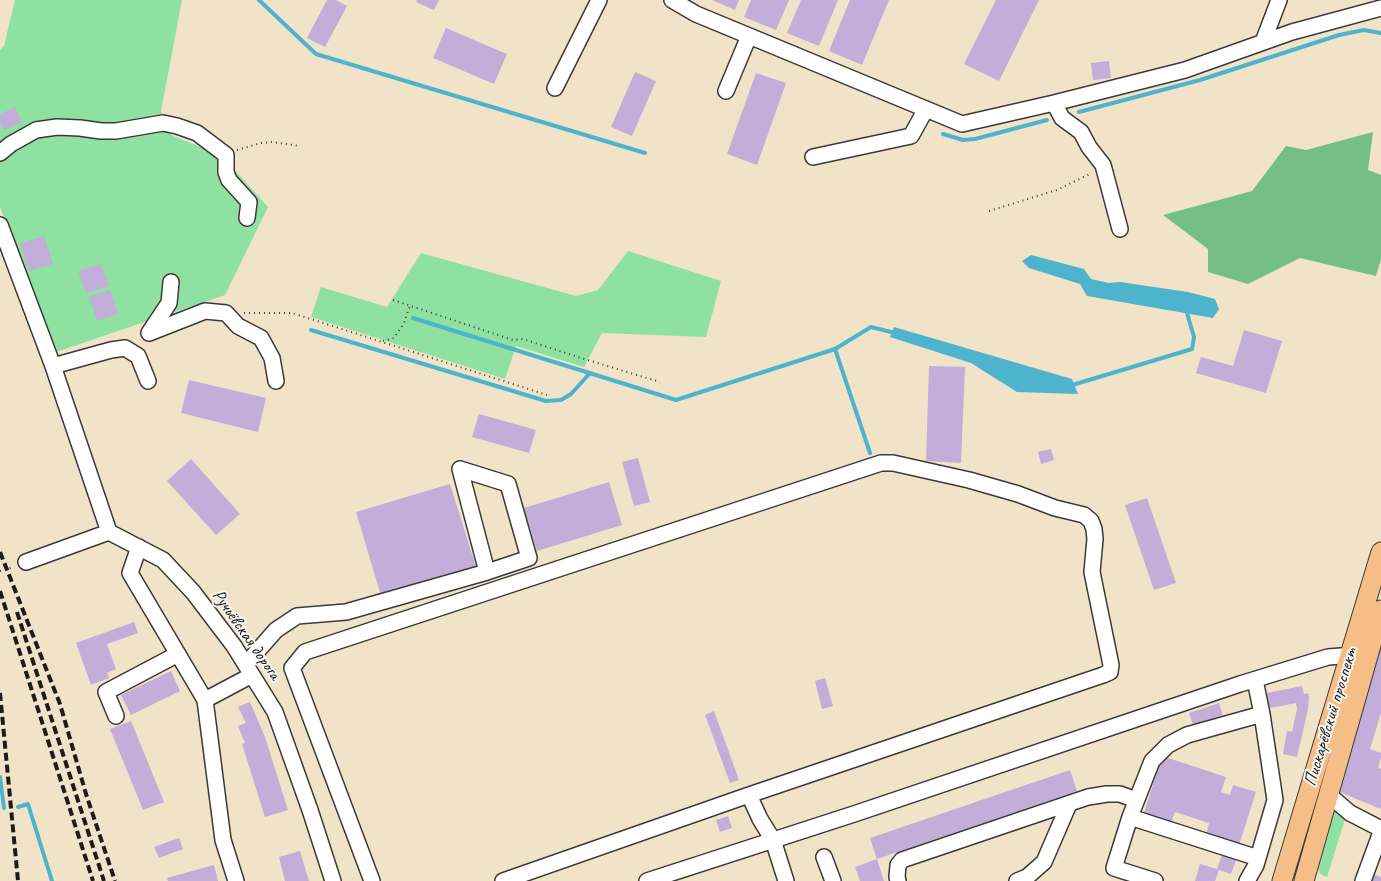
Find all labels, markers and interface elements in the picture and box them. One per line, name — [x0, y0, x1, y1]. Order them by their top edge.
street label: Ручьёвская дорога — [207, 586, 285, 684]
street label: Пискарёвский проспект — [1300, 645, 1362, 789]

